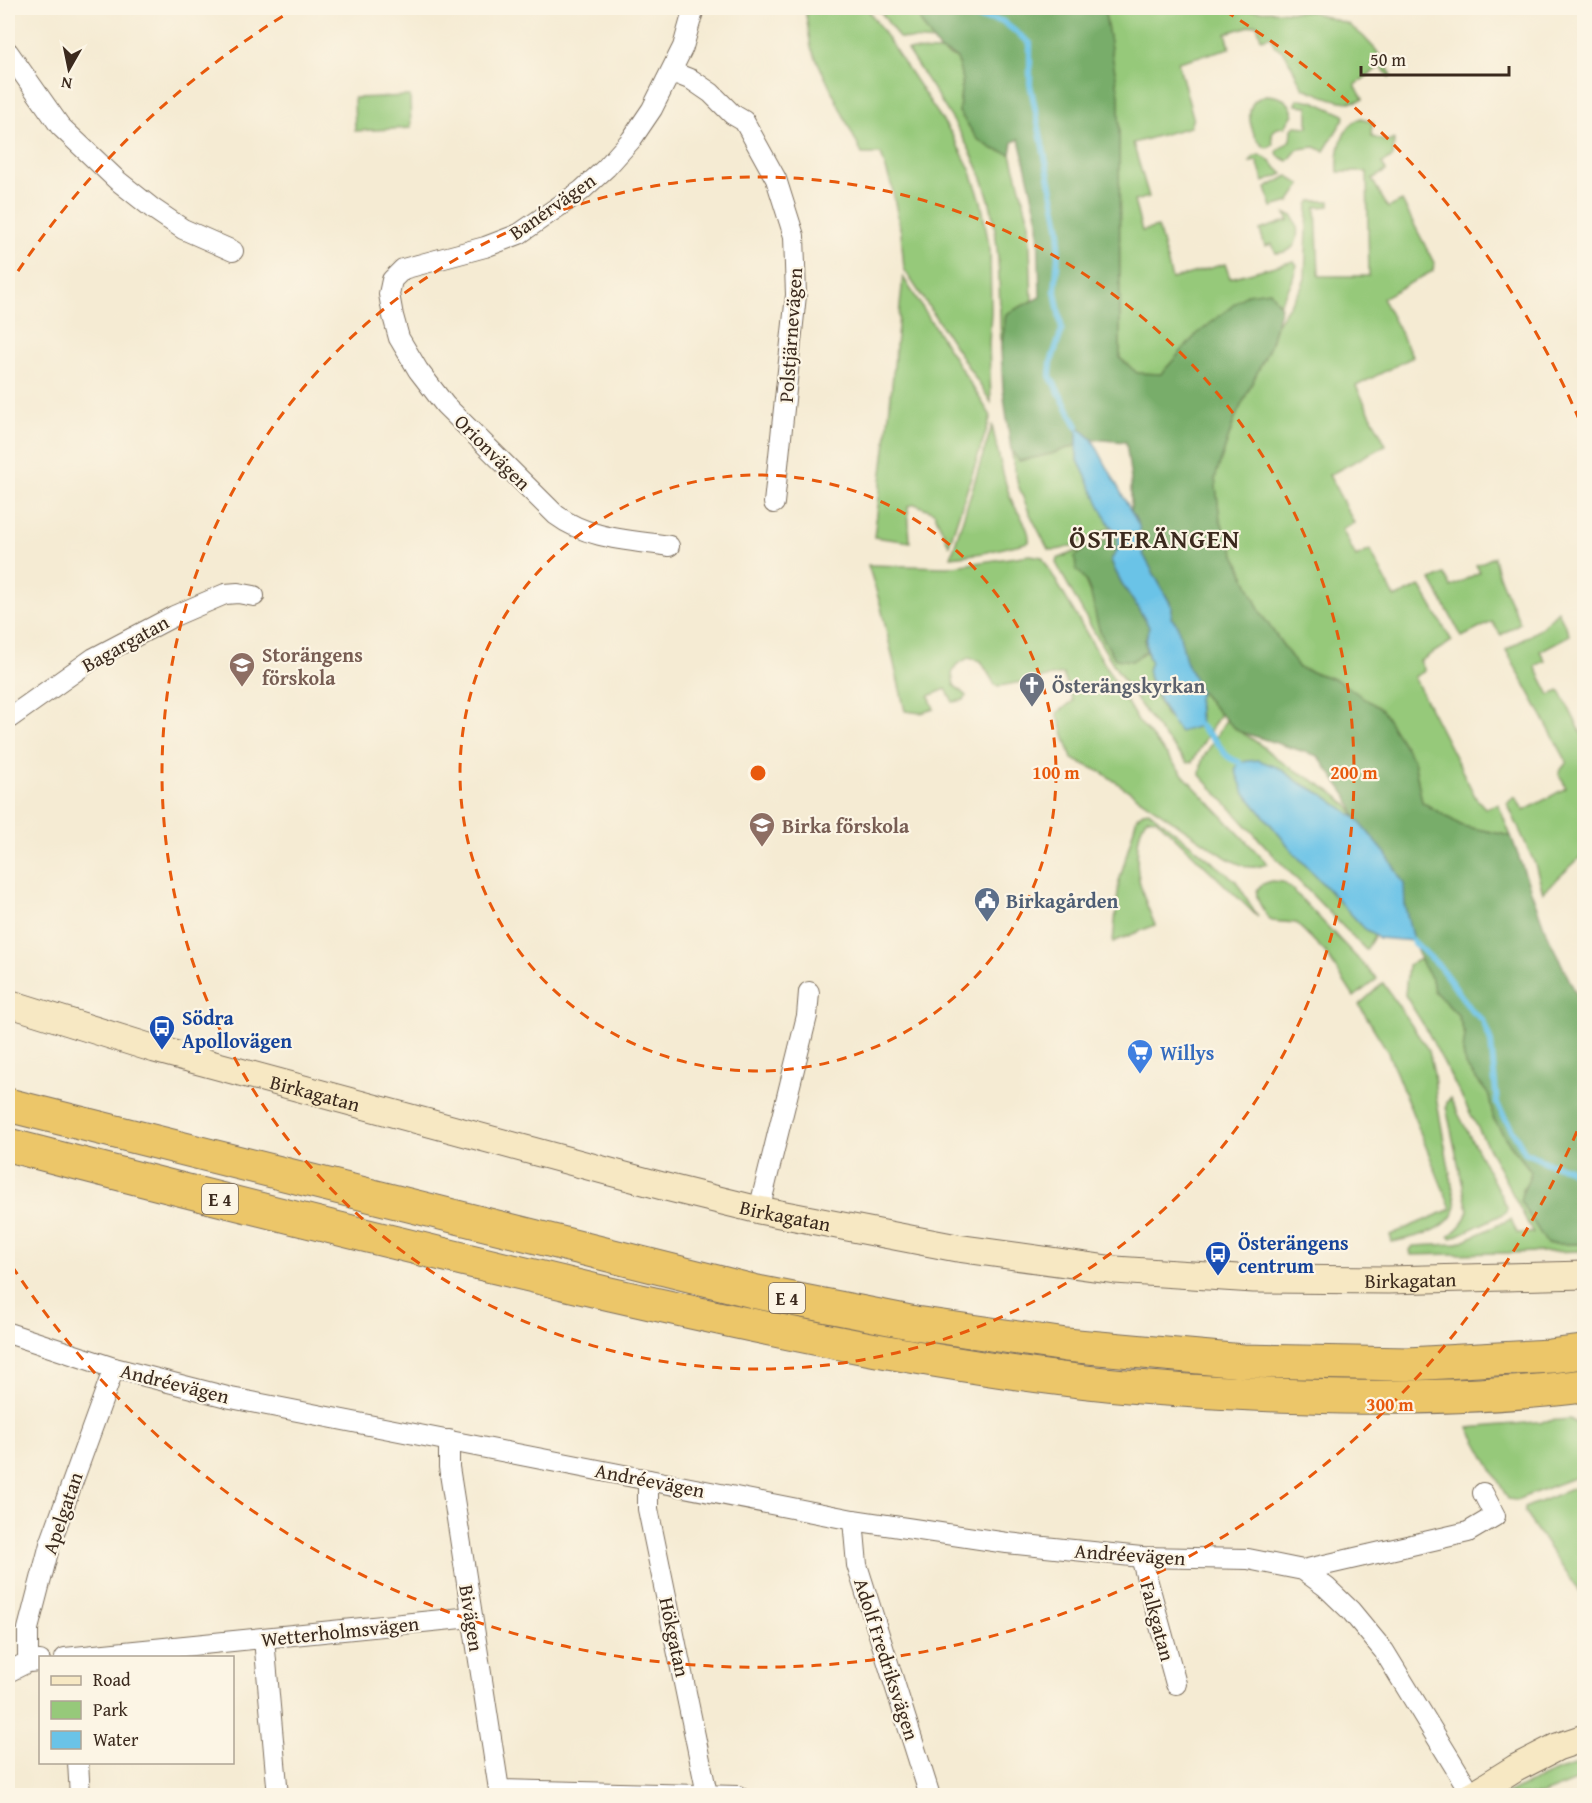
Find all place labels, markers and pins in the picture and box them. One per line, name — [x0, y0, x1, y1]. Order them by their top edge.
place label: Storängens förskola — [262, 640, 363, 692]
school or university icon: Storängens förskola — [227, 650, 257, 688]
church icon: Österängskyrkan — [1017, 670, 1047, 708]
place label: Österängskyrkan — [1052, 671, 1205, 700]
centre of rings — [748, 763, 768, 783]
school or university icon: Birka förskola — [747, 810, 777, 848]
place label: Birka förskola — [782, 811, 910, 840]
public building icon: Birkagården — [972, 885, 1002, 923]
place label: Birkagården — [1006, 886, 1118, 915]
place label: Södra Apollovägen — [182, 1003, 292, 1055]
bus stop icon: Södra Apollovägen — [147, 1013, 177, 1051]
supermarket icon: Willys — [1125, 1037, 1155, 1075]
place label: Willys — [1160, 1038, 1214, 1067]
place label: Österängens centrum — [1238, 1228, 1349, 1280]
bus stop icon: Österängens centrum — [1203, 1239, 1233, 1277]

